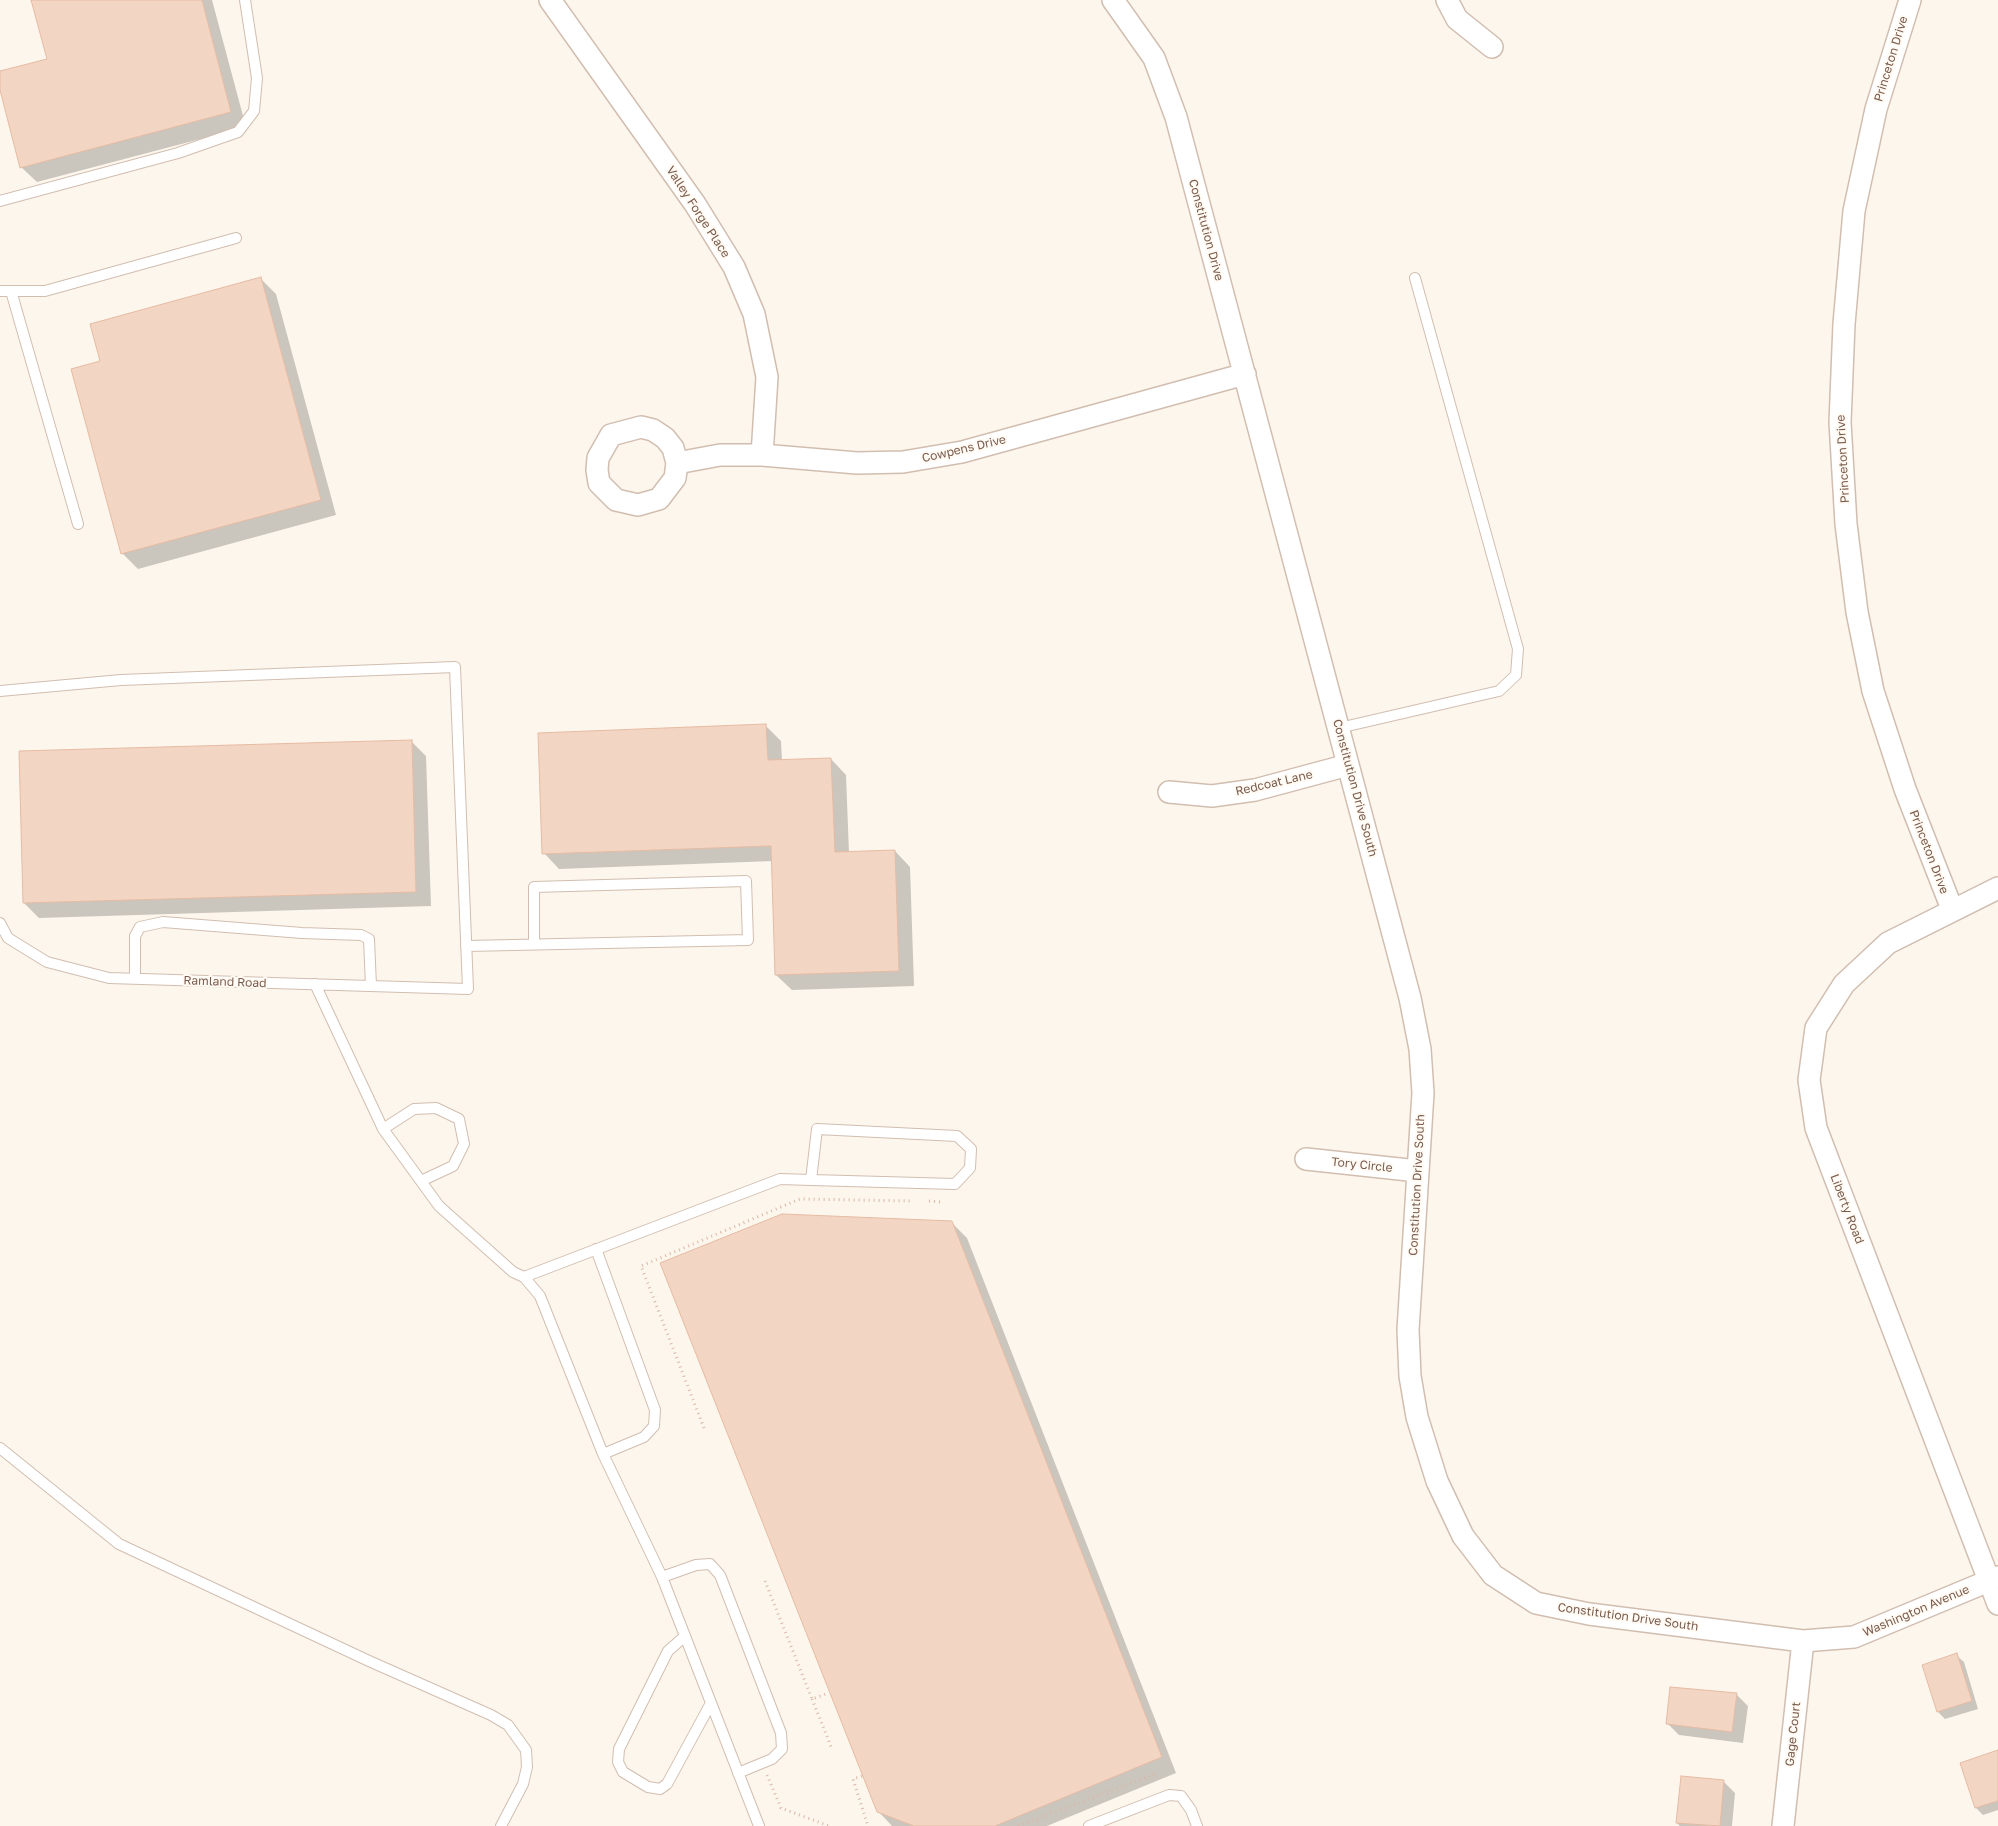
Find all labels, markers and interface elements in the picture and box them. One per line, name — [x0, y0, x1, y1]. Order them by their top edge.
street label: Princeton Drive — [1871, 14, 1911, 104]
street label: Valley Forge Place — [663, 164, 733, 260]
street label: Constitution Drive — [1186, 178, 1226, 282]
street label: Princeton Drive — [1833, 414, 1853, 504]
street label: Cowpens Drive — [921, 432, 1007, 466]
street label: Constitution Drive South — [1330, 718, 1380, 858]
street label: Redcoat Lane — [1234, 767, 1314, 799]
street label: Princeton Drive — [1906, 808, 1952, 896]
street label: Ramland Road — [183, 973, 267, 991]
street label: Constitution Drive South — [1406, 1114, 1428, 1256]
street label: Tory Circle — [1331, 1155, 1393, 1175]
street label: Liberty Road — [1827, 1172, 1867, 1246]
street label: Washington Avenue — [1861, 1582, 1971, 1640]
street label: Constitution Drive South — [1557, 1600, 1699, 1634]
street label: Gage Court — [1782, 1701, 1804, 1767]

